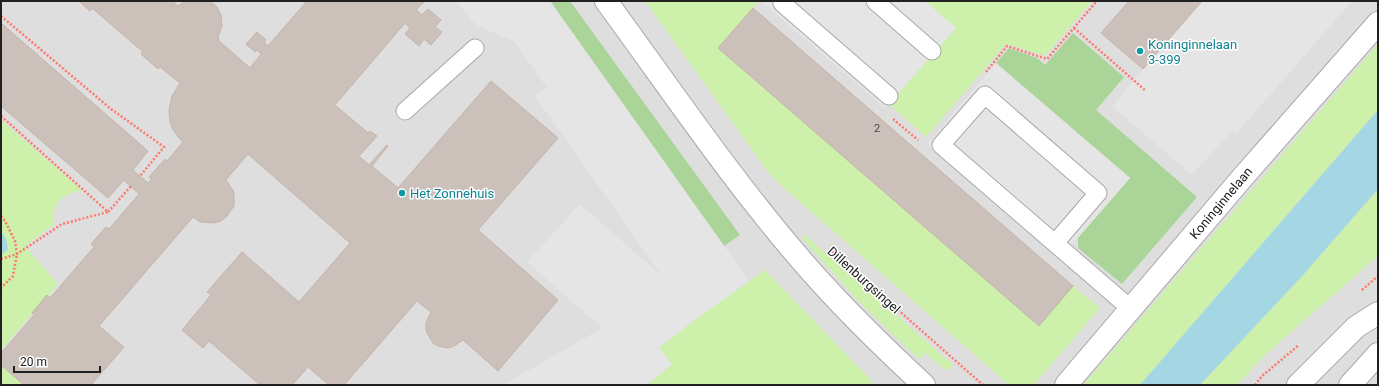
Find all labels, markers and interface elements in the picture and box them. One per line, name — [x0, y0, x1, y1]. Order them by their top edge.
place label: Koninginnelaan 3-399 — [1148, 37, 1237, 67]
marker: Koninginnelaan 3-399 — [1135, 46, 1145, 56]
house number: 2 — [874, 122, 880, 135]
street label: Koninginnelaan — [1187, 164, 1255, 242]
place label: Het Zonnehuis — [410, 186, 494, 201]
marker: Het Zonnehuis — [397, 188, 407, 198]
street label: Dillenburgsingel — [825, 243, 903, 317]
scale bar — [14, 348, 100, 374]
text: 20 m — [20, 355, 47, 369]

